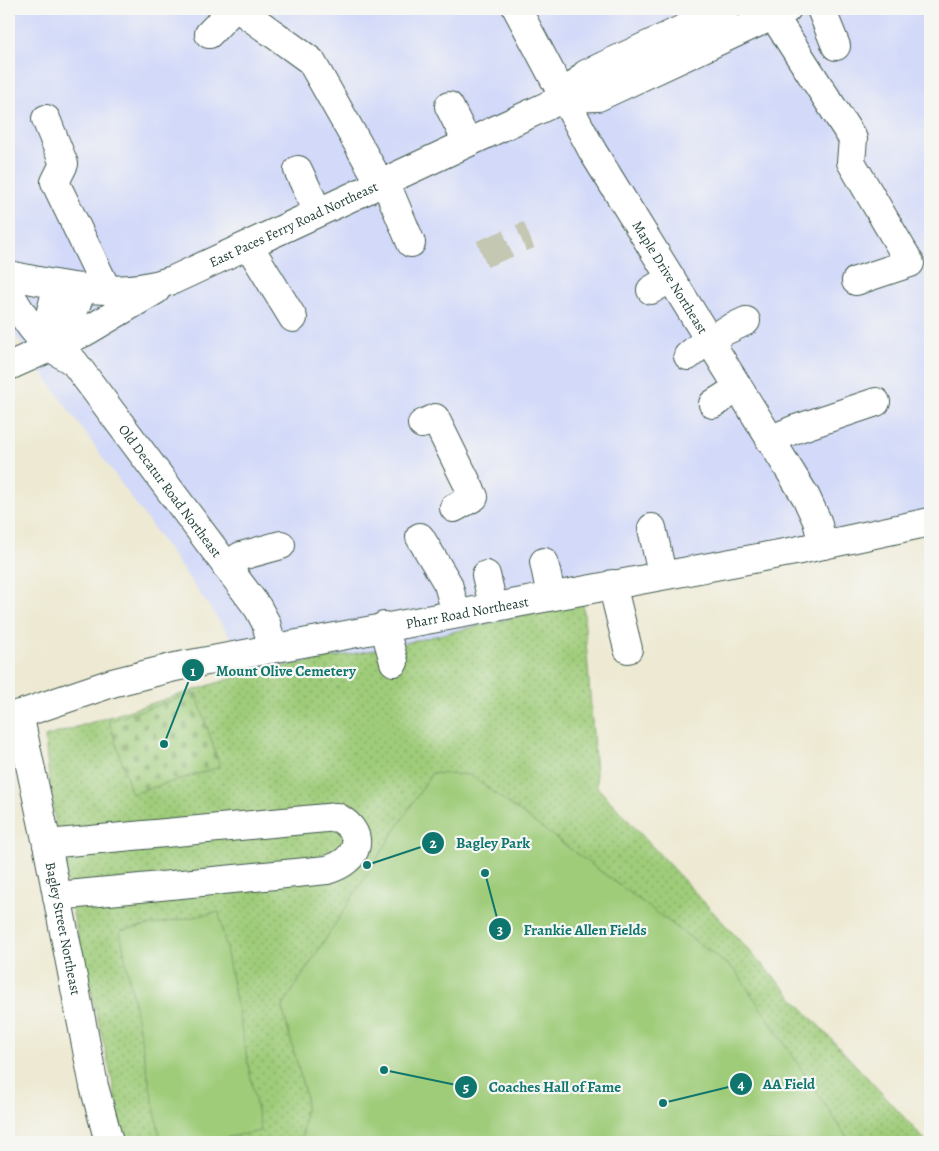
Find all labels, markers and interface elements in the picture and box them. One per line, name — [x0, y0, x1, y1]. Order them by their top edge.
street label: East Paces Ferry Road Northeast — [206, 176, 381, 271]
street label: Maple Drive Northeast — [628, 217, 713, 338]
street label: Old Decatur Road Northeast — [114, 420, 227, 561]
street label: Pharr Road Northeast — [404, 591, 530, 633]
callout: Mount Olive Cemetery — [181, 655, 366, 685]
text: 1 — [190, 661, 196, 681]
text: Mount Olive Cemetery — [216, 661, 357, 681]
callout: Bagley Park — [421, 828, 540, 858]
text: 2 — [429, 833, 437, 853]
text: Bagley Park — [456, 833, 530, 853]
street label: Bagley Street Northeast — [41, 860, 86, 997]
callout: Frankie Allen Fields — [488, 914, 656, 944]
text: 3 — [497, 920, 503, 940]
text: Frankie Allen Fields — [523, 920, 647, 940]
callout: AA Field — [728, 1069, 825, 1099]
callout: Coaches Hall of Fame — [453, 1072, 631, 1102]
text: 4 — [737, 1074, 745, 1094]
text: AA Field — [762, 1074, 816, 1094]
text: 5 — [463, 1077, 469, 1097]
text: Coaches Hall of Fame — [489, 1077, 621, 1097]

